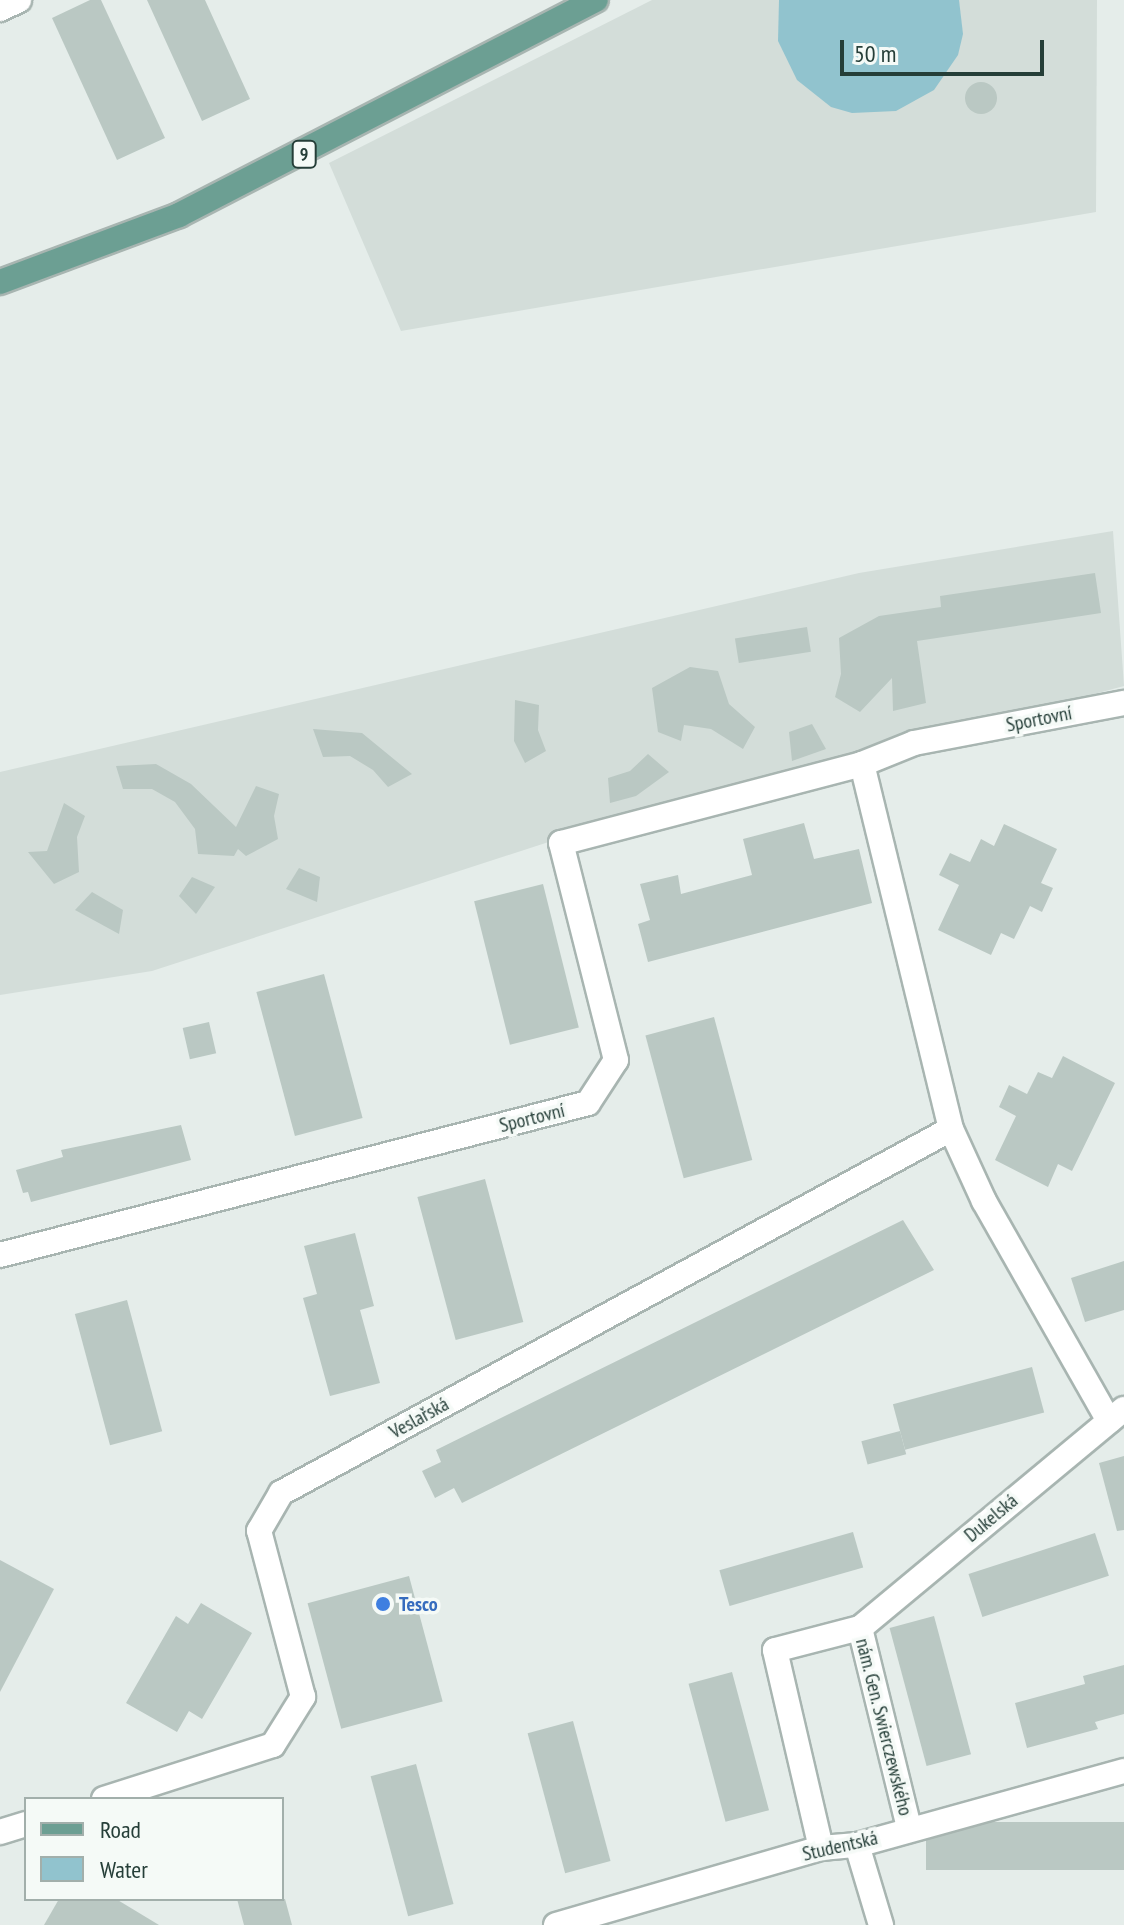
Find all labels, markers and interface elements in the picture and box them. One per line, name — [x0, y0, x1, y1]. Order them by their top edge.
scale bar — [844, 24, 1048, 74]
text: 50 m — [854, 38, 896, 69]
road number: 9 — [290, 140, 318, 168]
street label: Sportovní — [1004, 701, 1074, 737]
street label: Sportovní — [497, 1098, 567, 1138]
street label: Veslařská — [385, 1392, 453, 1444]
street label: Dukelská — [959, 1489, 1023, 1547]
place label: Tesco — [399, 1592, 438, 1616]
marker: Tesco — [374, 1595, 392, 1613]
street label: nám. Gen. Swierczewského — [850, 1635, 918, 1819]
legend — [24, 1797, 284, 1901]
text: Road — [100, 1814, 141, 1845]
street label: Studentská — [800, 1826, 880, 1866]
text: Water — [100, 1854, 148, 1885]

